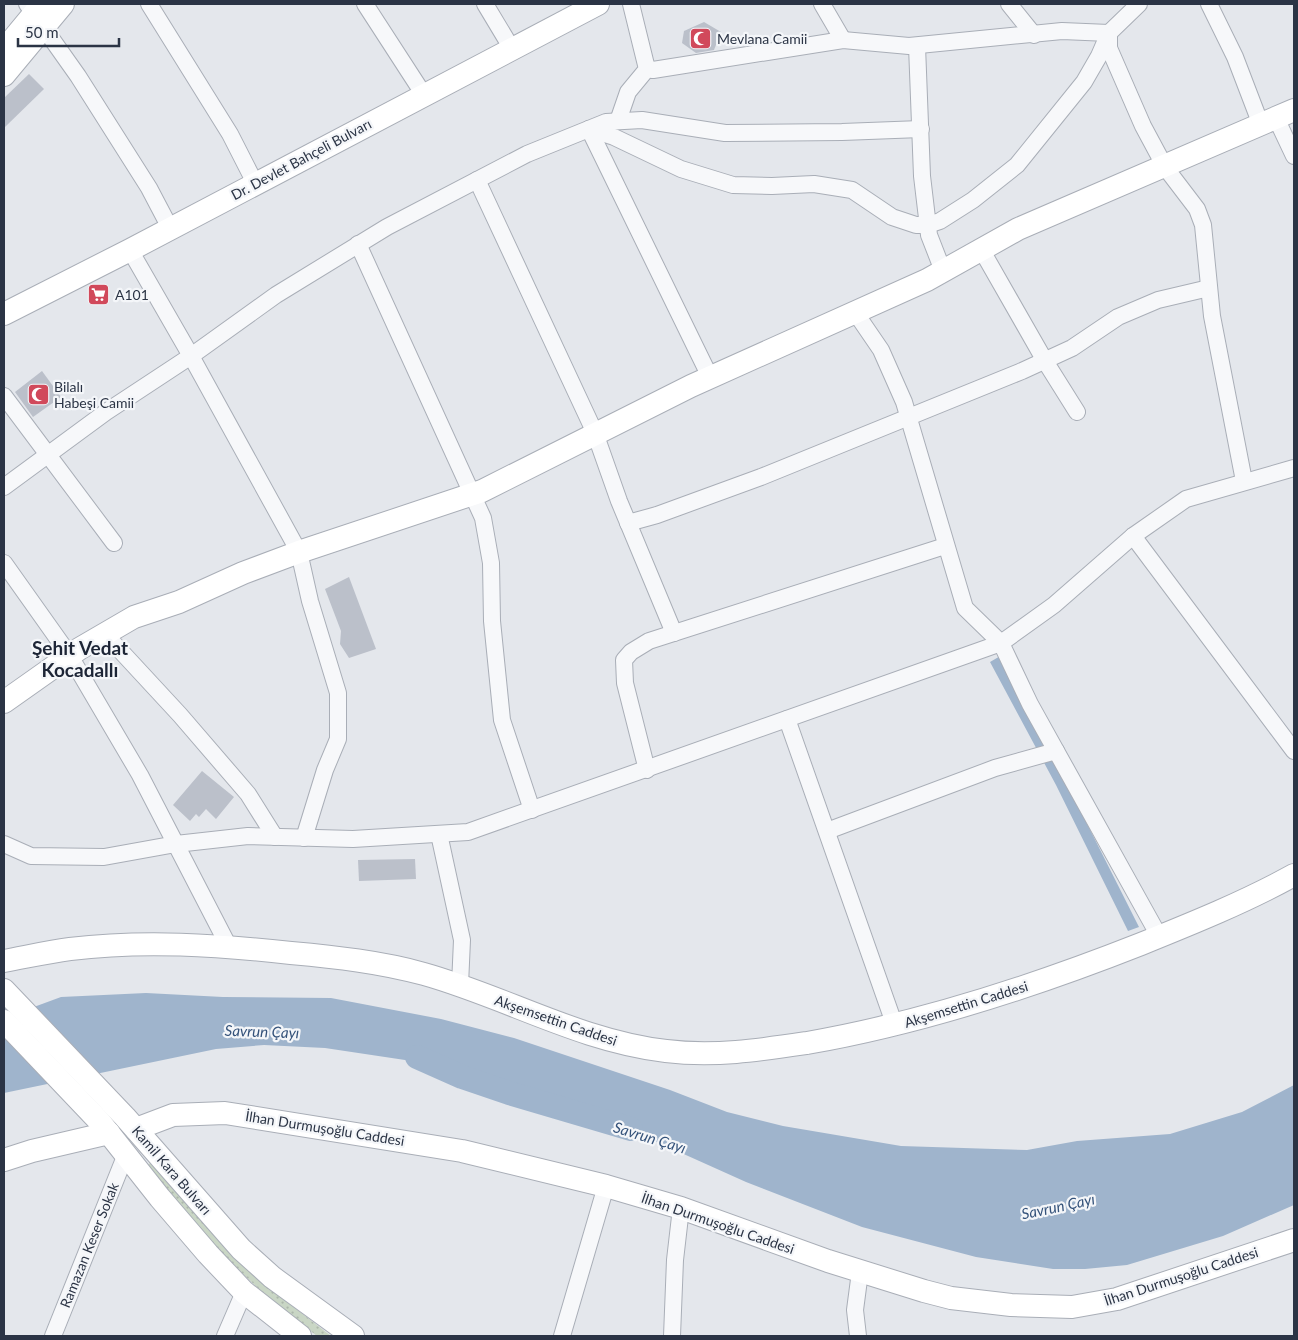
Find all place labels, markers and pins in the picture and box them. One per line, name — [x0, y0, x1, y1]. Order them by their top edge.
mosque icon: Mevlana Camii — [689, 26, 713, 50]
place label: Mevlana Camii — [717, 30, 807, 47]
supermarket icon: A101 — [87, 282, 111, 306]
place label: A101 — [115, 286, 149, 303]
place label: Bilalı Habeşi Camii — [54, 378, 134, 411]
mosque icon: Bilalı Habeşi Camii — [26, 382, 50, 406]

